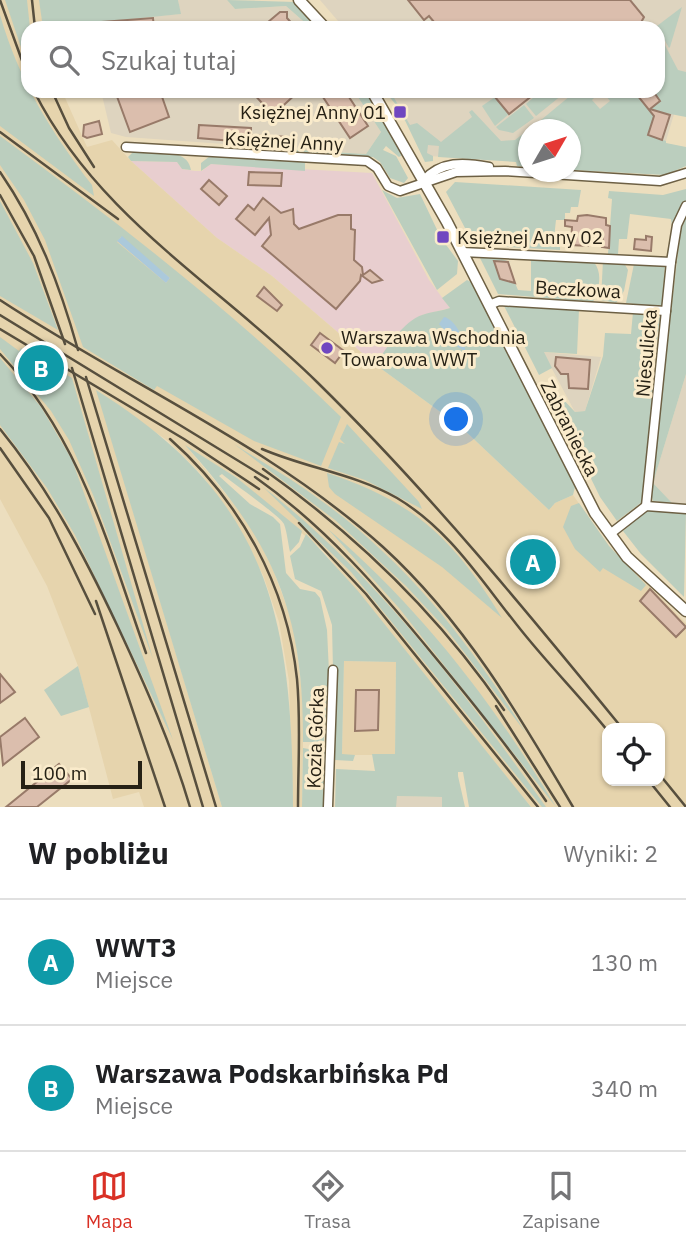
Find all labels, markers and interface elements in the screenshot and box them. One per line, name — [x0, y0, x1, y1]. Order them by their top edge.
search box — [21, 21, 665, 98]
icon: search — [45, 41, 83, 79]
text: Szukaj tutaj — [101, 43, 236, 77]
place label: Księżnej Anny 01 — [240, 100, 386, 124]
marker: Księżnej Anny 01 — [392, 104, 408, 120]
north arrow — [518, 119, 581, 182]
street label: Księżnej Anny — [224, 126, 344, 156]
place label: Księżnej Anny 02 — [457, 225, 603, 249]
marker: Księżnej Anny 02 — [435, 229, 451, 245]
street label: Beczkowa — [534, 275, 622, 303]
street label: Niesulicka — [630, 308, 662, 398]
place label: Warszawa Wschodnia Towarowa WWT — [341, 325, 526, 371]
marker: Warszawa Wschodnia Towarowa WWT — [319, 340, 335, 356]
pin: B — [18, 342, 64, 394]
street label: Zabraniecka — [536, 376, 604, 480]
your location — [439, 402, 473, 436]
pin: A — [510, 536, 556, 588]
street label: Kozia Górka — [301, 687, 329, 789]
map controls — [602, 723, 665, 786]
button: locate — [602, 723, 665, 786]
scale bar — [21, 758, 142, 790]
text: 100 m — [32, 761, 87, 785]
text: W pobliżu — [28, 833, 169, 872]
text: Wyniki: 2 — [563, 838, 658, 868]
text: WWT3 — [95, 930, 177, 964]
text: A — [43, 947, 59, 977]
text: 130 m — [591, 947, 658, 977]
text: Miejsce — [95, 964, 173, 994]
text: Warszawa Podskarbińska Pd — [95, 1056, 449, 1090]
text: B — [43, 1073, 59, 1103]
text: 340 m — [591, 1073, 658, 1103]
text: Miejsce — [95, 1090, 173, 1120]
tab: Mapa — [86, 1167, 133, 1233]
tab: Trasa — [304, 1167, 351, 1233]
tab: Zapisane — [523, 1167, 600, 1233]

